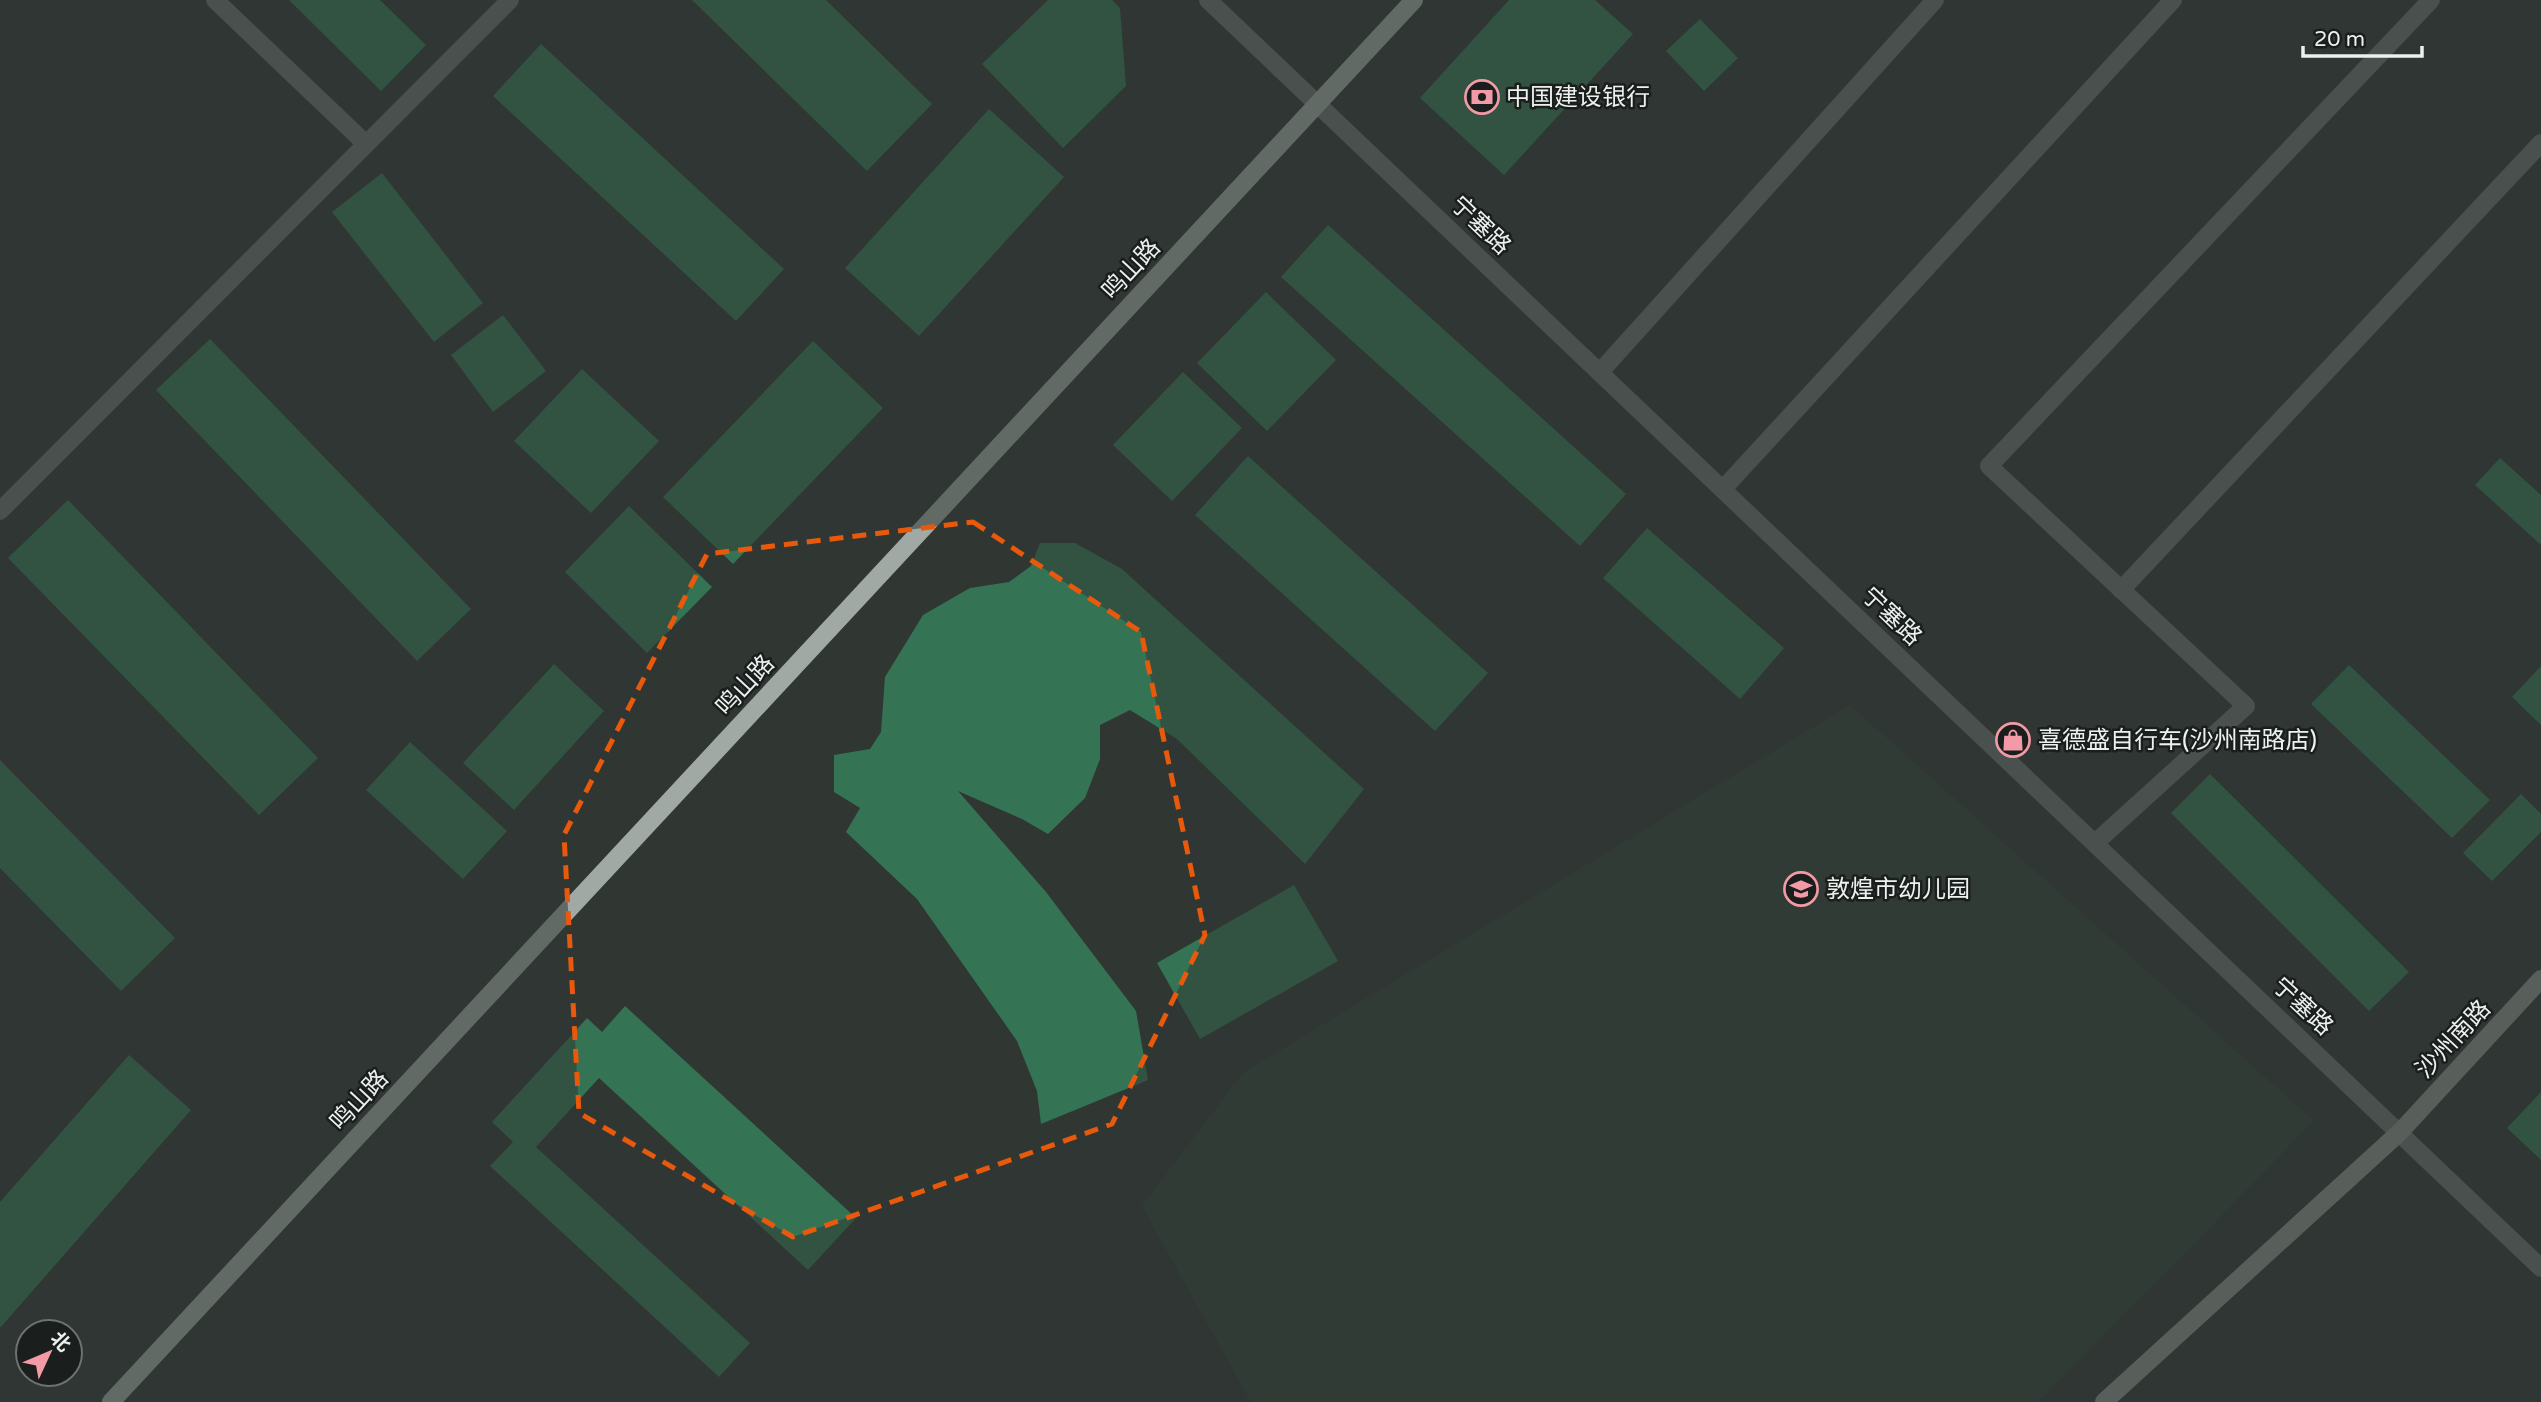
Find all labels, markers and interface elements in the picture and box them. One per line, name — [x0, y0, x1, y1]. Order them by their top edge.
scale bar — [2303, 14, 2422, 58]
text: 20 m — [2314, 27, 2365, 52]
bank icon: 中国建设银行 — [1463, 78, 1501, 116]
place label: 中国建设银行 — [1506, 83, 1650, 112]
street label: 宁塞路 — [1445, 190, 1517, 261]
street label: 鸣山路 — [1096, 233, 1167, 306]
street label: 宁塞路 — [1856, 581, 1928, 652]
street label: 鸣山路 — [710, 649, 781, 722]
shop icon: 喜德盛自行车(沙州南路店) — [1994, 721, 2032, 759]
place label: 喜德盛自行车(沙州南路店) — [2038, 726, 2317, 755]
school or university icon: 敦煌市幼儿园 — [1782, 870, 1820, 908]
place label: 敦煌市幼儿园 — [1826, 875, 1970, 904]
street label: 宁塞路 — [2266, 971, 2339, 1042]
street label: 沙州南路 — [2410, 994, 2497, 1084]
street label: 鸣山路 — [324, 1064, 395, 1137]
north arrow — [14, 1318, 84, 1388]
text: 北 — [46, 1327, 75, 1356]

